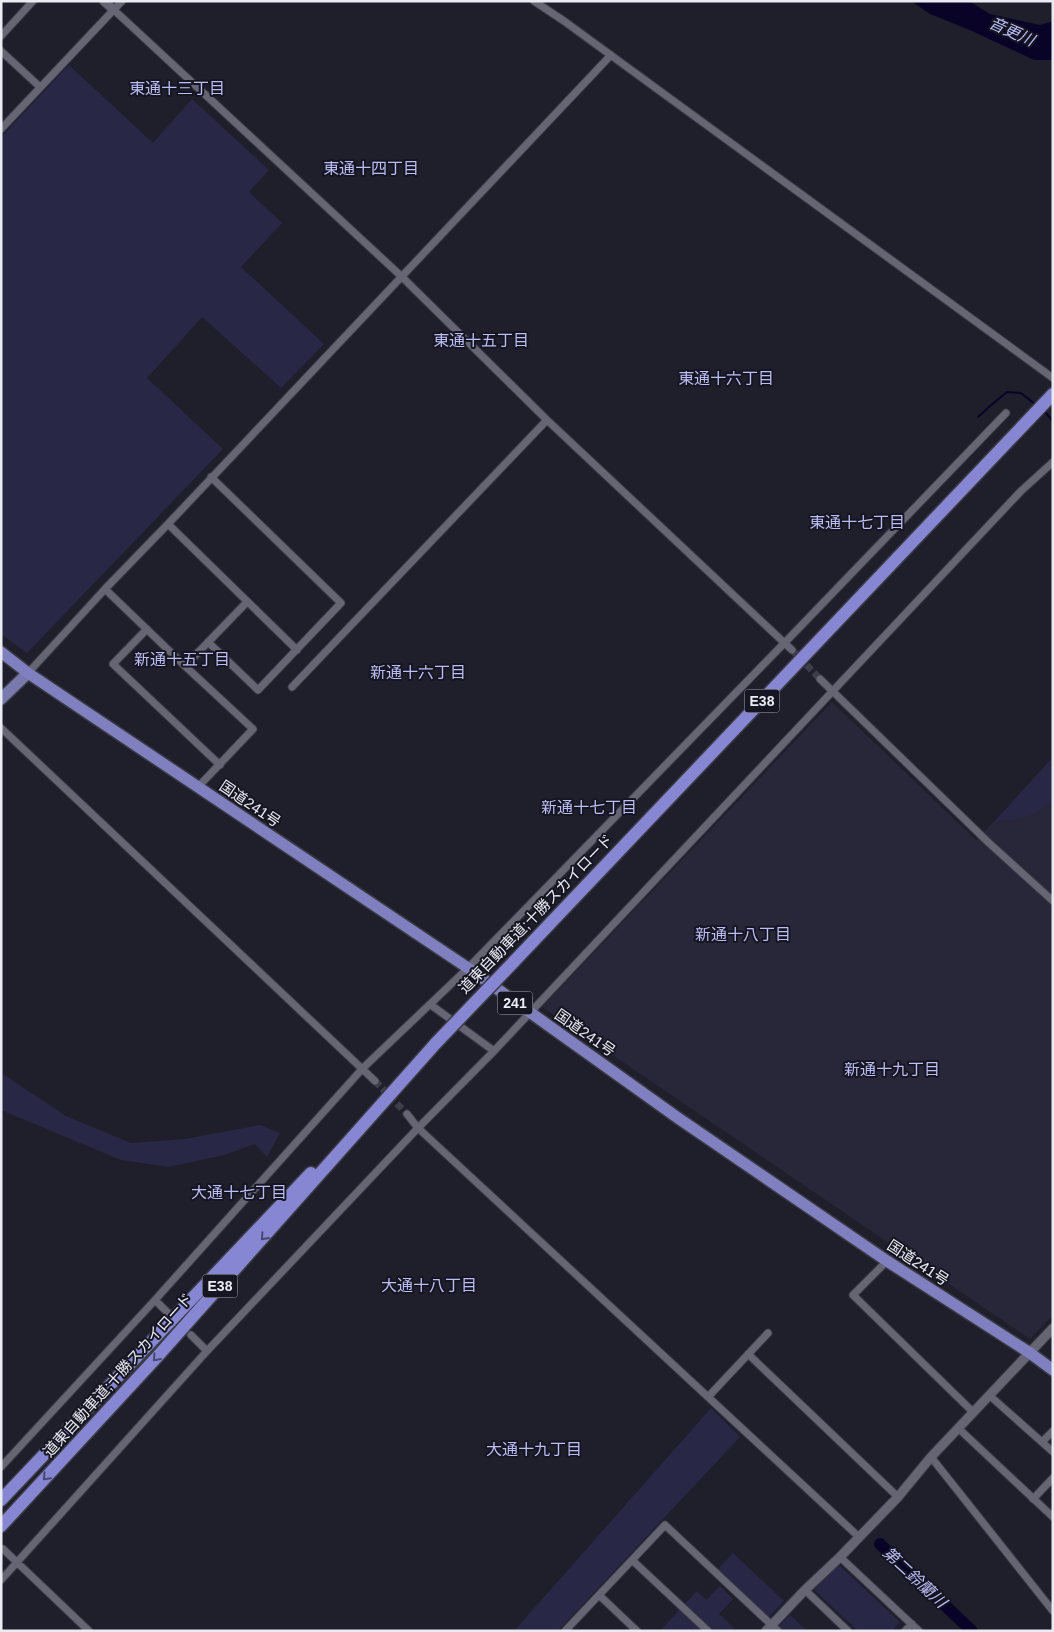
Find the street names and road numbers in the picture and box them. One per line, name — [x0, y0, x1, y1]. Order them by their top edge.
road number: E38 — [744, 689, 780, 712]
street label: 国道241号 — [216, 777, 284, 830]
street label: 道東自動車道;十勝スカイロード — [455, 831, 616, 997]
road number: 241 — [498, 991, 532, 1014]
street label: 国道241号 — [552, 1006, 619, 1060]
street label: 国道241号 — [884, 1236, 952, 1289]
road number: E38 — [202, 1274, 238, 1298]
street label: 道東自動車道;十勝スカイロード — [40, 1289, 196, 1460]

